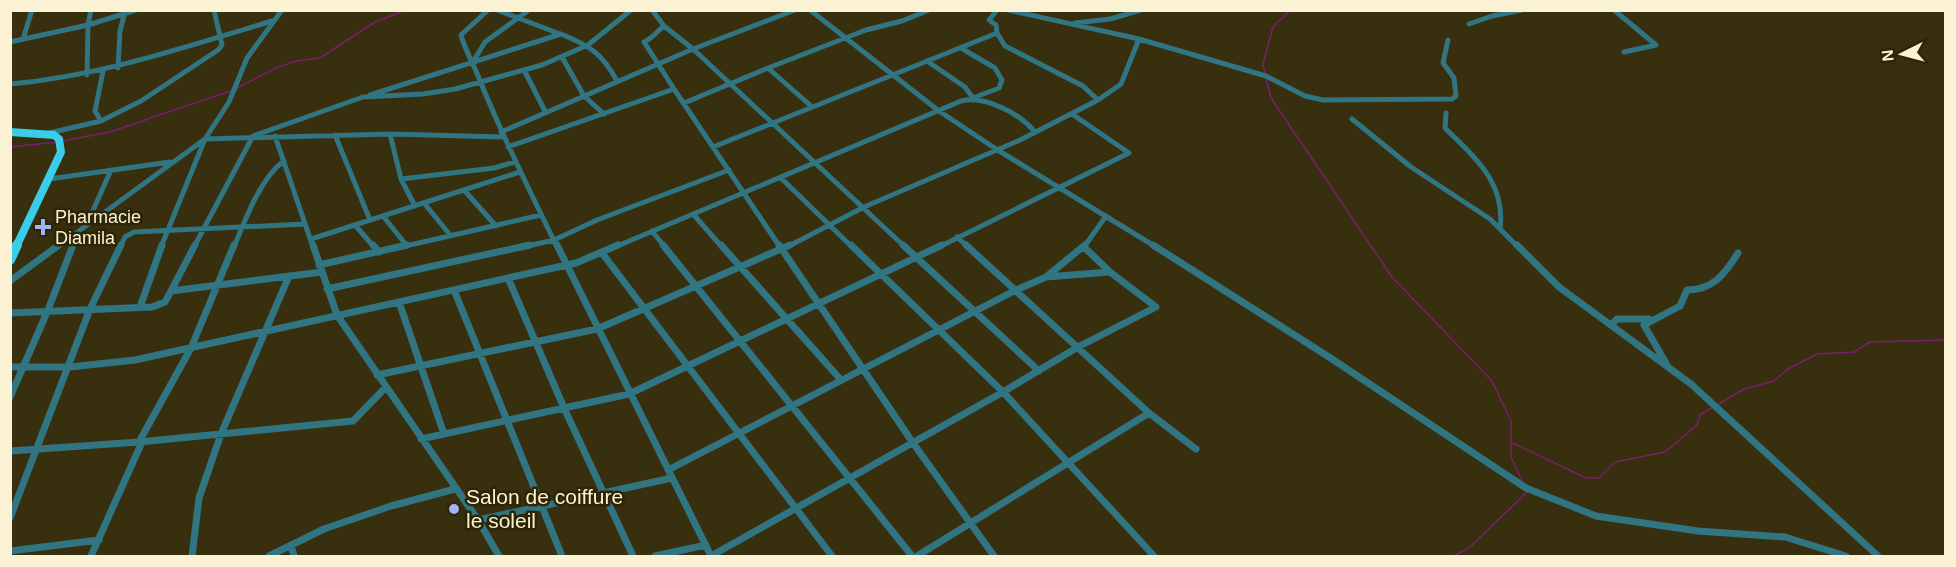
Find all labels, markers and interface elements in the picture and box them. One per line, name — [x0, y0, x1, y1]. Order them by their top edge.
north arrow — [1872, 24, 1932, 84]
text: N — [1879, 49, 1897, 62]
place label: Pharmacie Diamila — [55, 207, 141, 248]
marker: Pharmacie Diamila — [36, 220, 50, 234]
place label: Salon de coiffure le soleil — [466, 485, 623, 532]
marker: Salon de coiffure le soleil — [447, 502, 461, 516]

